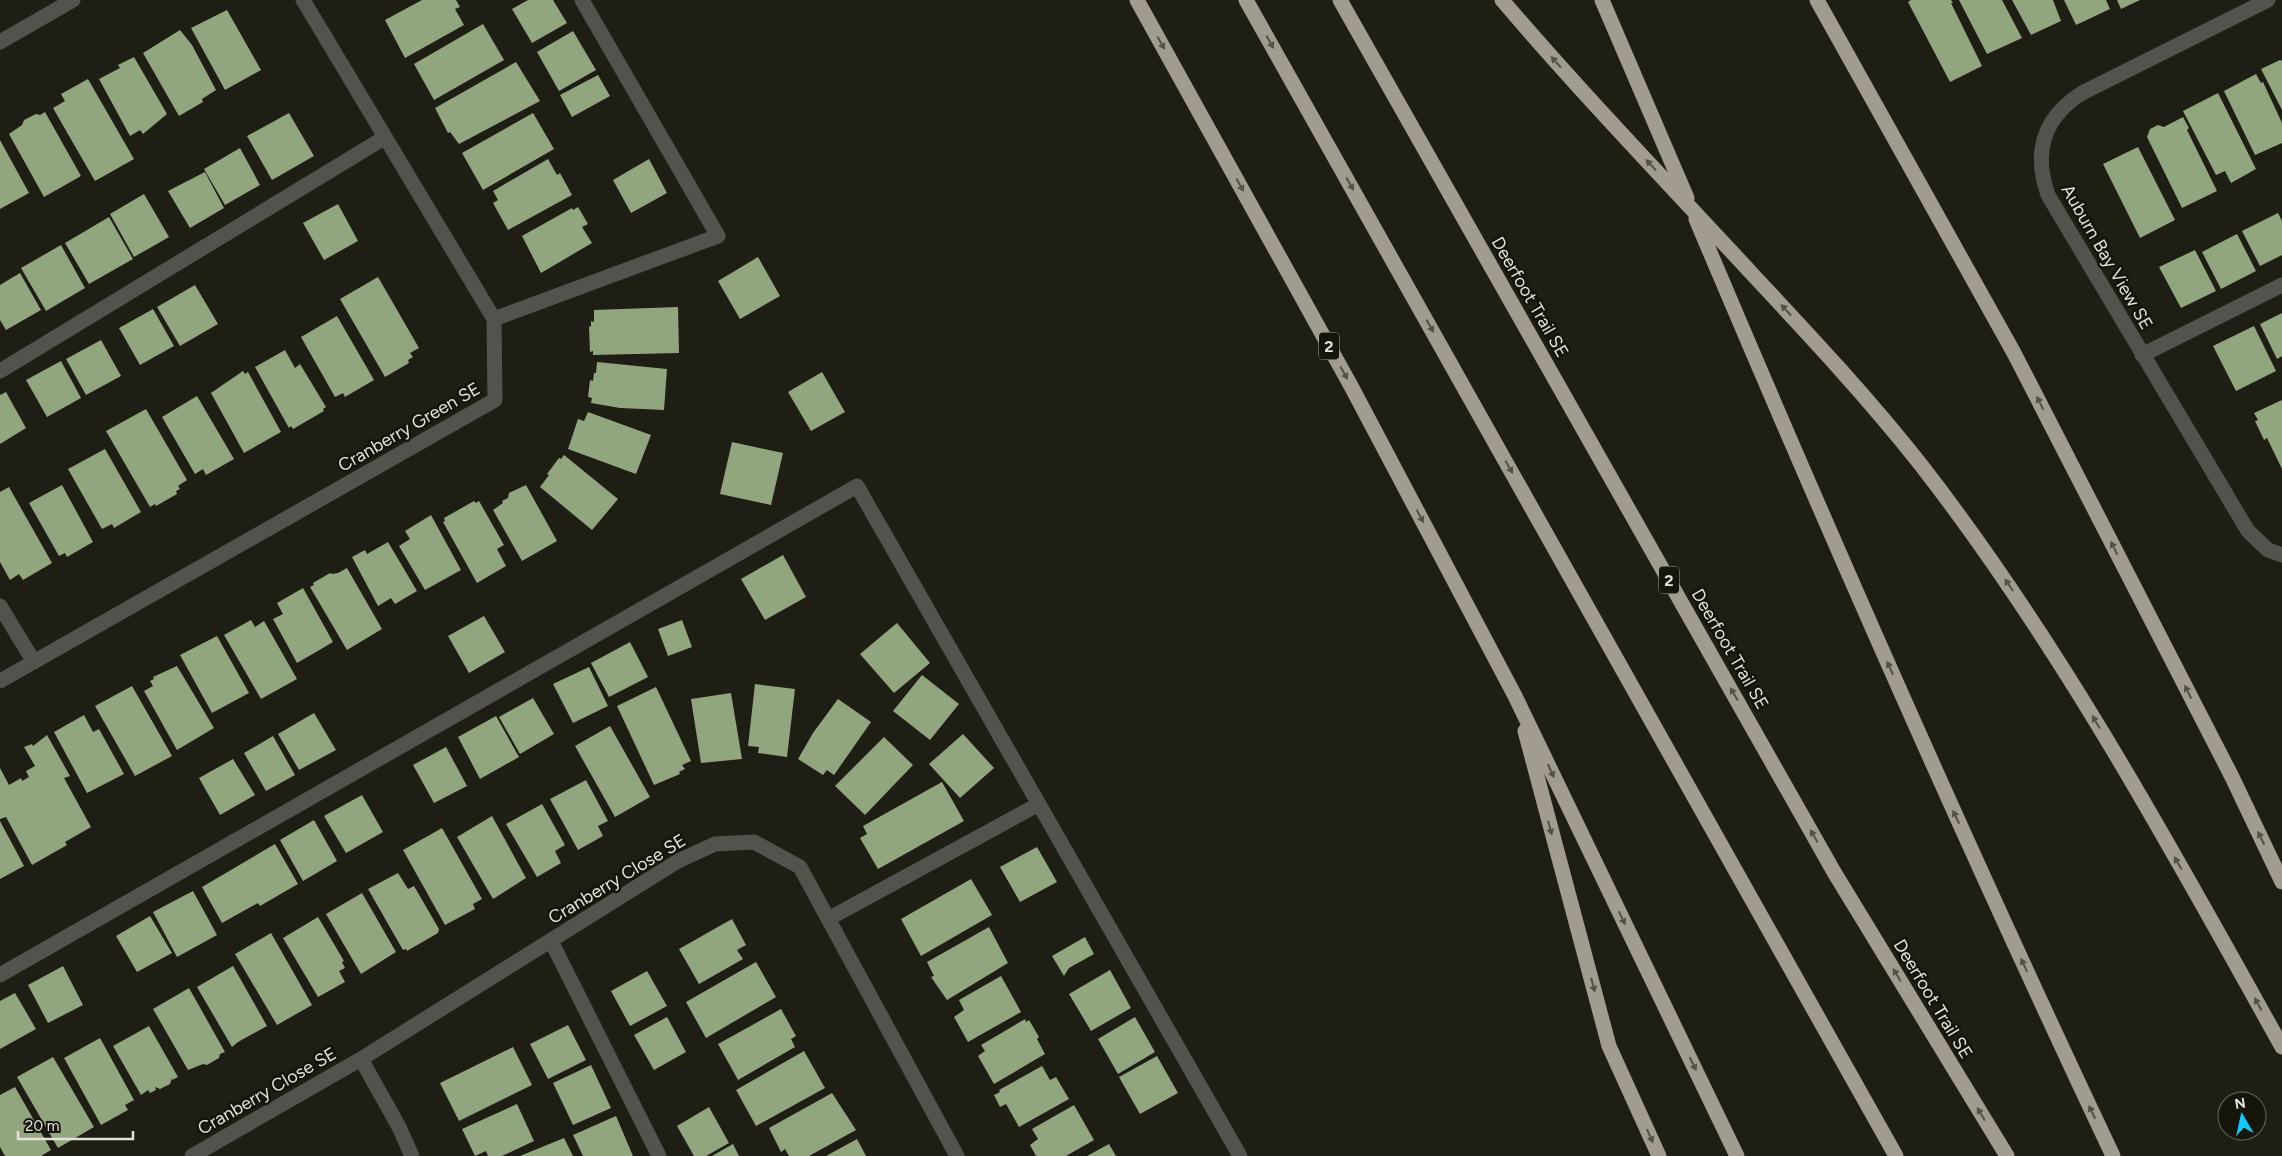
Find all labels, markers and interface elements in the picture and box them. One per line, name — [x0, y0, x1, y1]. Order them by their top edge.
one-way arrow — [1157, 35, 1165, 50]
one-way arrow — [1266, 36, 1275, 49]
one-way arrow — [1550, 56, 1562, 68]
one-way arrow — [1645, 160, 1657, 172]
one-way arrow — [1346, 177, 1354, 192]
one-way arrow — [1235, 178, 1244, 191]
street label: Auburn Bay View SE — [2057, 181, 2157, 333]
street label: Deerfoot Trail SE — [1487, 233, 1573, 361]
one-way arrow — [1780, 304, 1792, 316]
one-way arrow — [1425, 319, 1434, 332]
road number: 2 — [1319, 332, 1339, 360]
one-way arrow — [1340, 365, 1348, 380]
street label: Cranberry Green SE — [334, 377, 484, 477]
one-way arrow — [2036, 396, 2044, 410]
one-way arrow — [1505, 460, 1513, 475]
one-way arrow — [1416, 509, 1424, 524]
one-way arrow — [2110, 540, 2118, 555]
road number: 2 — [1659, 566, 1679, 594]
one-way arrow — [2004, 579, 2014, 592]
street label: Deerfoot Trail SE — [1687, 585, 1773, 713]
one-way arrow — [1885, 661, 1893, 675]
one-way arrow — [2184, 685, 2192, 699]
one-way arrow — [1730, 687, 1738, 702]
one-way arrow — [2091, 716, 2100, 729]
one-way arrow — [1547, 764, 1556, 779]
one-way arrow — [1952, 810, 1960, 824]
one-way arrow — [1547, 820, 1555, 835]
one-way arrow — [1810, 828, 1818, 843]
street label: Cranberry Close SE — [544, 829, 690, 929]
one-way arrow — [2257, 831, 2265, 845]
one-way arrow — [2173, 856, 2182, 869]
one-way arrow — [1618, 911, 1626, 925]
street label: Deerfoot Trail SE — [1889, 935, 1977, 1063]
one-way arrow — [2019, 957, 2028, 972]
one-way arrow — [1893, 969, 1902, 982]
one-way arrow — [1589, 977, 1597, 992]
one-way arrow — [2254, 997, 2262, 1011]
street label: Cranberry Close SE — [194, 1042, 340, 1140]
one-way arrow — [1689, 1057, 1697, 1071]
north arrow — [2217, 1091, 2267, 1141]
text: N — [2233, 1094, 2247, 1113]
one-way arrow — [2088, 1105, 2096, 1119]
scale bar — [18, 1108, 132, 1140]
one-way arrow — [1977, 1108, 1986, 1121]
text: 20 m — [25, 1117, 59, 1135]
one-way arrow — [1646, 1129, 1654, 1143]

